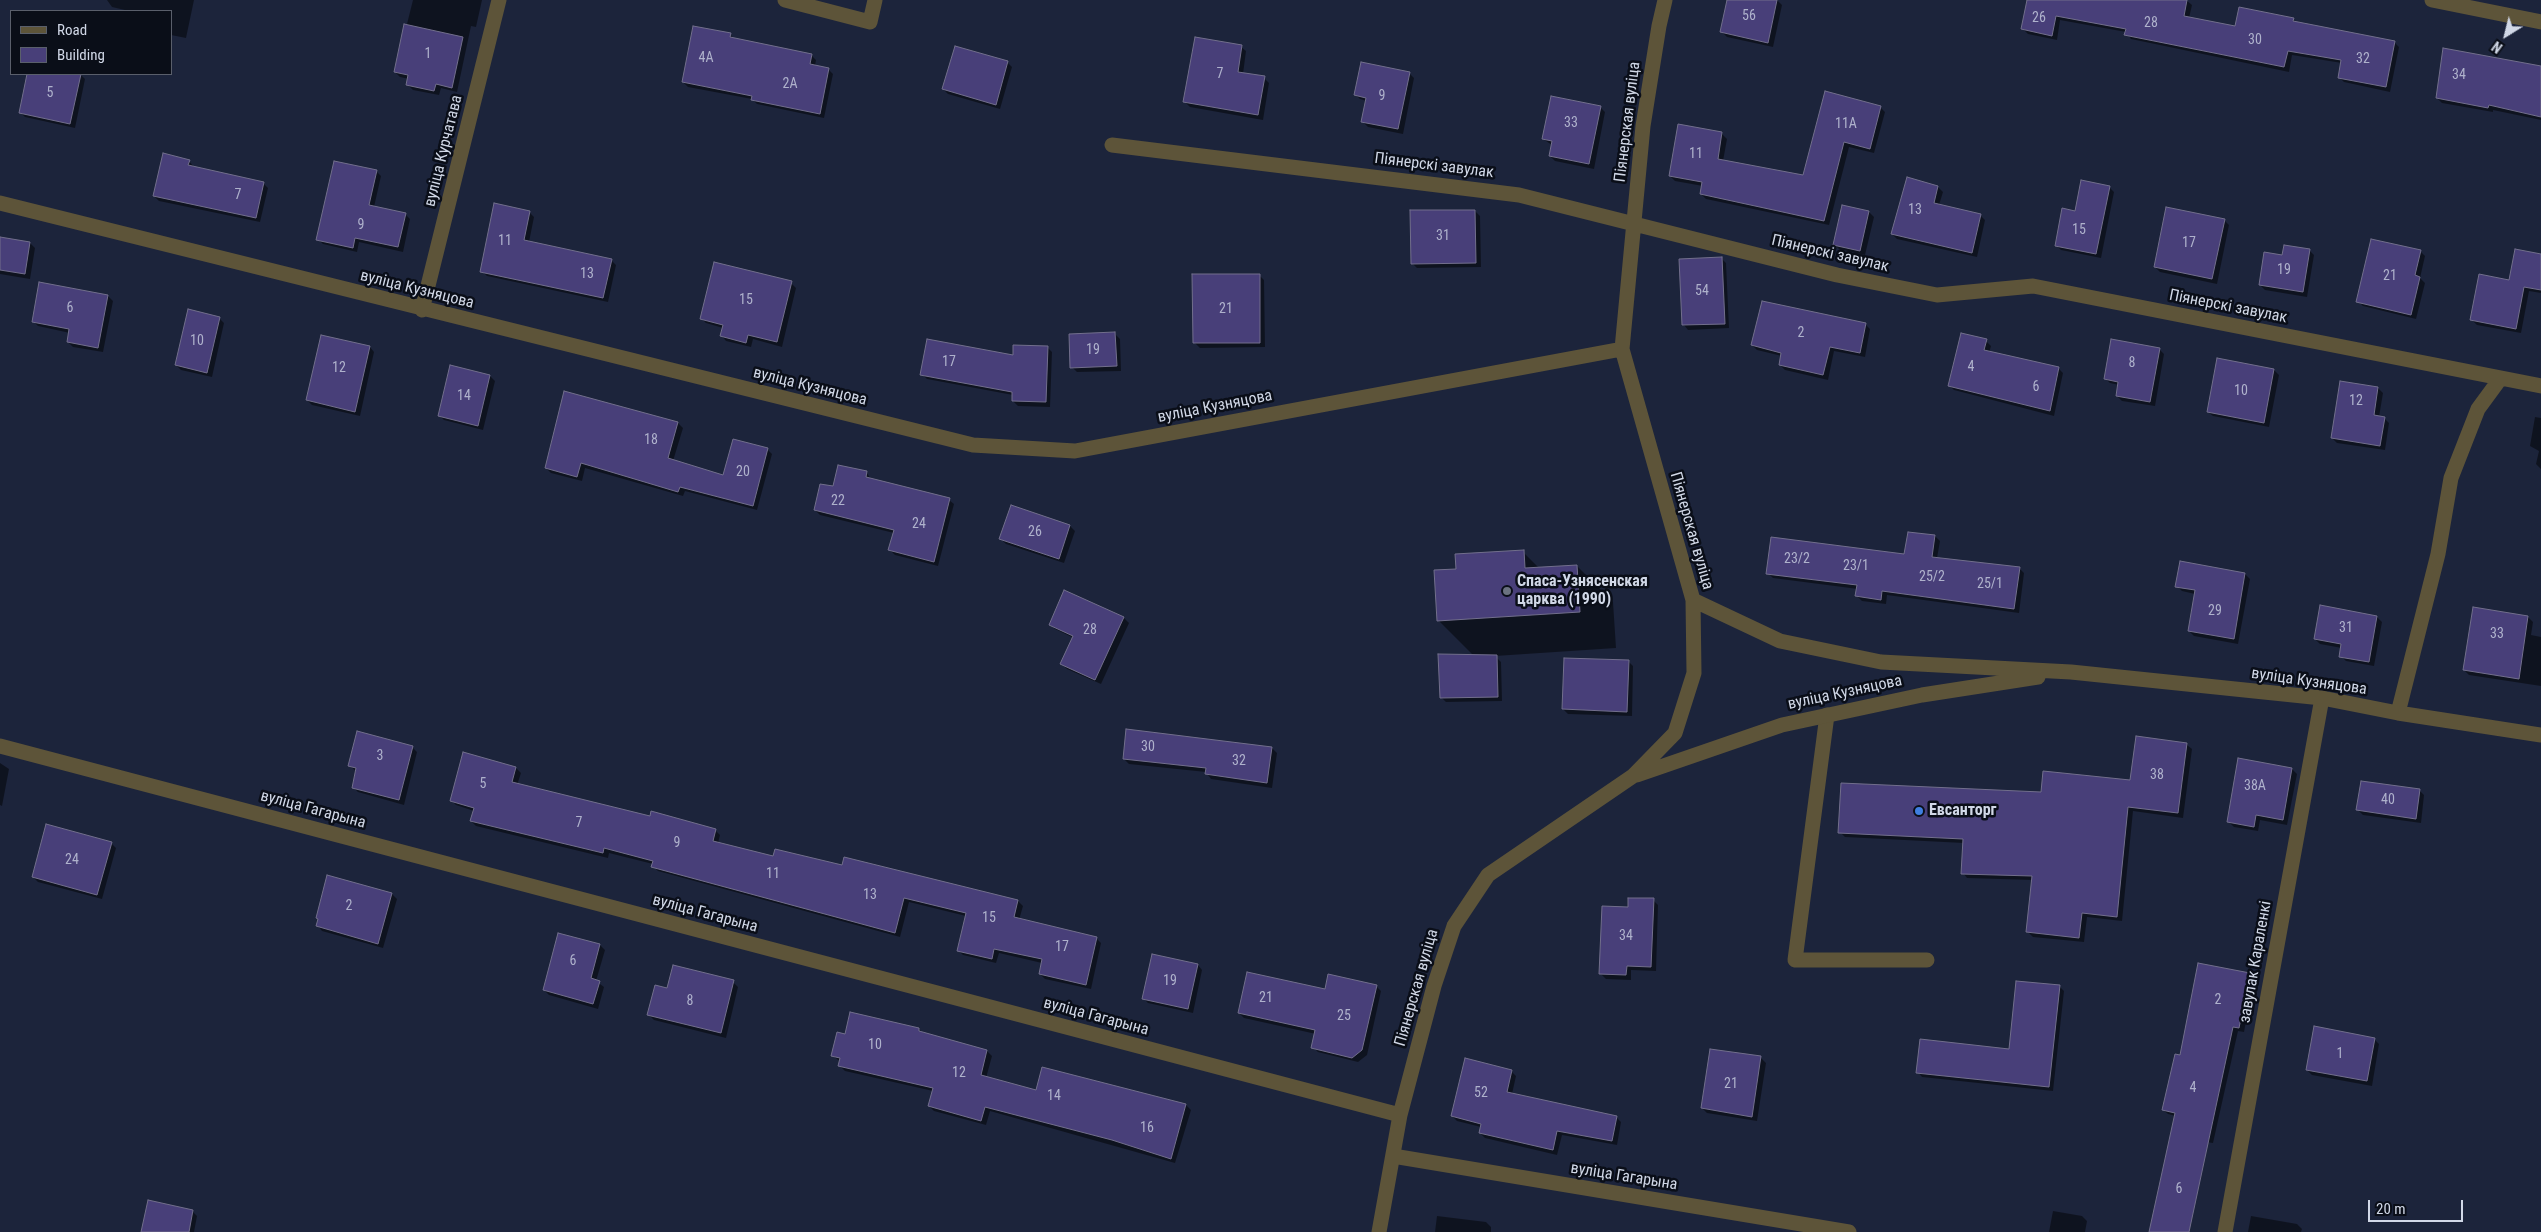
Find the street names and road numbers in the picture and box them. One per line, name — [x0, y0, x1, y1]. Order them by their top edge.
street label: Піянерская вуліца — [1611, 61, 1645, 183]
street label: вуліца Курчатава — [421, 93, 467, 209]
street label: Піянерскі завулак — [1373, 149, 1495, 183]
street label: Піянерскі завулак — [1769, 231, 1891, 277]
street label: вуліца Кузняцова — [358, 267, 476, 313]
street label: Піянерскі завулак — [2167, 286, 2289, 328]
street label: вуліца Кузняцова — [751, 364, 869, 410]
street label: вуліца Кузняцова — [1156, 386, 1274, 428]
street label: Піянерская вуліца — [1665, 470, 1717, 592]
street label: вуліца Кузняцова — [2250, 664, 2368, 700]
street label: вуліца Кузняцова — [1786, 672, 1904, 714]
street label: вуліца Гагарына — [258, 787, 368, 833]
street label: вуліца Гагарына — [650, 891, 760, 937]
street label: завулак Караленкі — [2236, 899, 2276, 1025]
street label: Піянерская вуліца — [1391, 927, 1443, 1049]
street label: вуліца Гагарына — [1041, 994, 1151, 1040]
street label: вуліца Гагарына — [1569, 1159, 1679, 1195]

